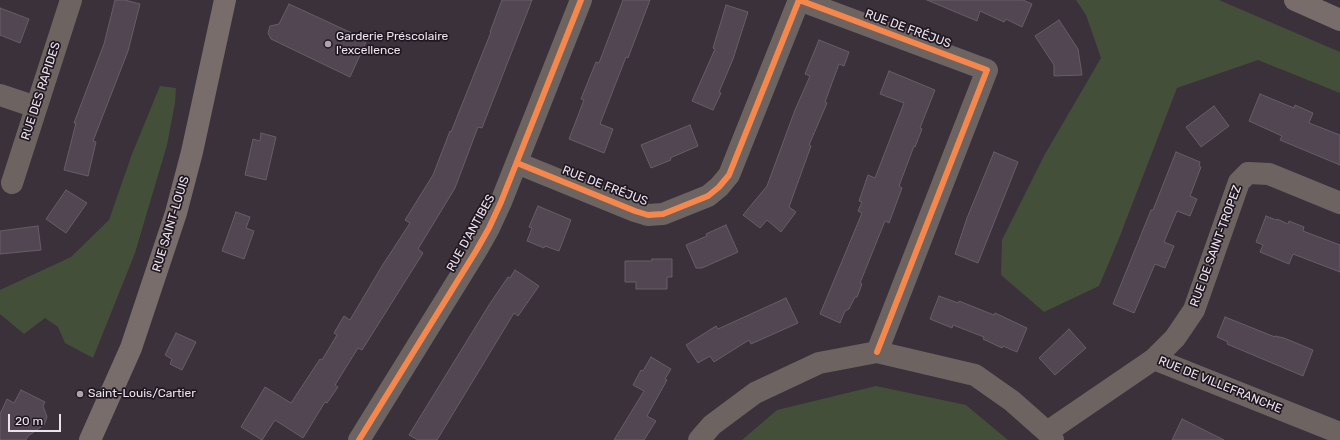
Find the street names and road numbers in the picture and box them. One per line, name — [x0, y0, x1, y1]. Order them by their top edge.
street label: RUE DE FRÉJUS — [863, 7, 953, 51]
street label: RUE DES RAPIDES — [18, 40, 64, 142]
street label: RUE DE FRÉJUS — [560, 163, 650, 209]
street label: RUE SAINT-LOUIS — [150, 174, 192, 274]
street label: RUE DE SAINT-TROPEZ — [1187, 183, 1245, 309]
street label: RUE D'ANTIBES — [444, 192, 498, 274]
street label: RUE DE VILLEFRANCHE — [1156, 354, 1284, 416]

